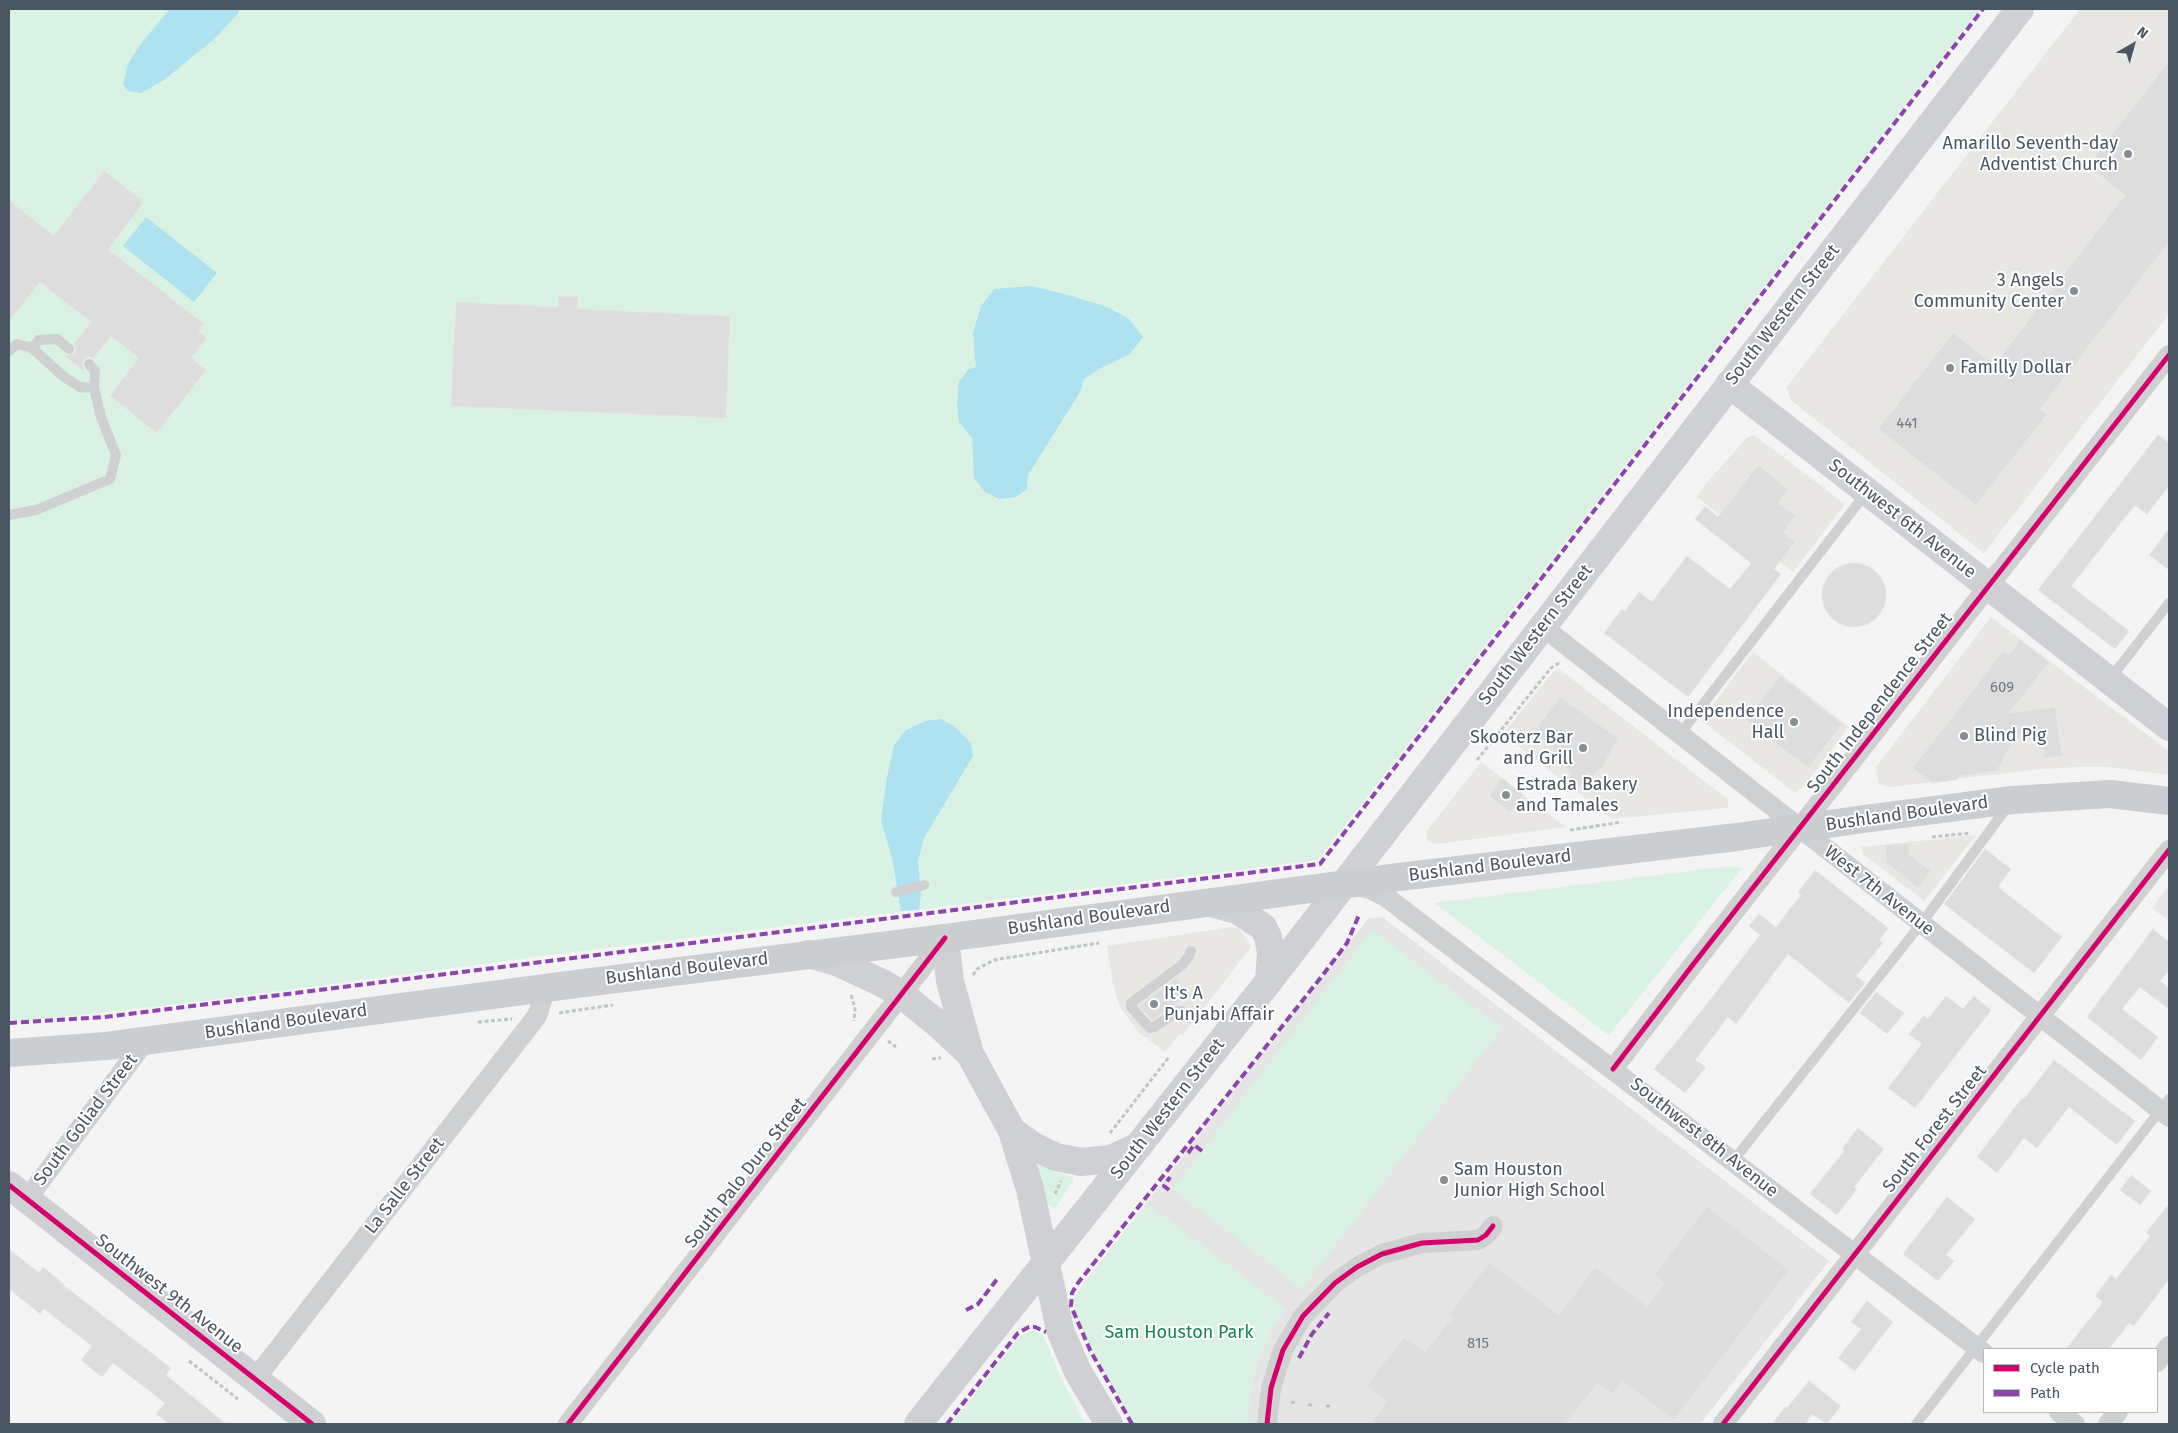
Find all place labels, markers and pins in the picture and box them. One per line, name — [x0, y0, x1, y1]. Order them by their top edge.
place label: Amarillo Seventh-day Adventist Church — [1943, 133, 2118, 176]
marker: Amarillo Seventh-day Adventist Church — [2122, 148, 2134, 160]
place label: 3 Angels Community Center — [1914, 270, 2064, 312]
marker: 3 Angels Community Center — [2068, 285, 2080, 297]
place label: Familly Dollar — [1960, 357, 2071, 379]
marker: Familly Dollar — [1944, 362, 1956, 374]
place label: Independence Hall — [1667, 701, 1784, 744]
marker: Independence Hall — [1788, 716, 1800, 728]
place label: Blind Pig — [1974, 725, 2046, 747]
place label: Skooterz Bar and Grill — [1470, 727, 1573, 770]
marker: Blind Pig — [1958, 730, 1970, 742]
marker: Skooterz Bar and Grill — [1577, 742, 1589, 754]
place label: Estrada Bakery and Tamales — [1516, 774, 1637, 816]
marker: Estrada Bakery and Tamales — [1500, 789, 1512, 801]
place label: It's A Punjabi Affair — [1164, 983, 1274, 1026]
marker: It's A Punjabi Affair — [1148, 998, 1160, 1010]
place label: Sam Houston Junior High School — [1454, 1159, 1605, 1202]
marker: Sam Houston Junior High School — [1438, 1174, 1450, 1186]

